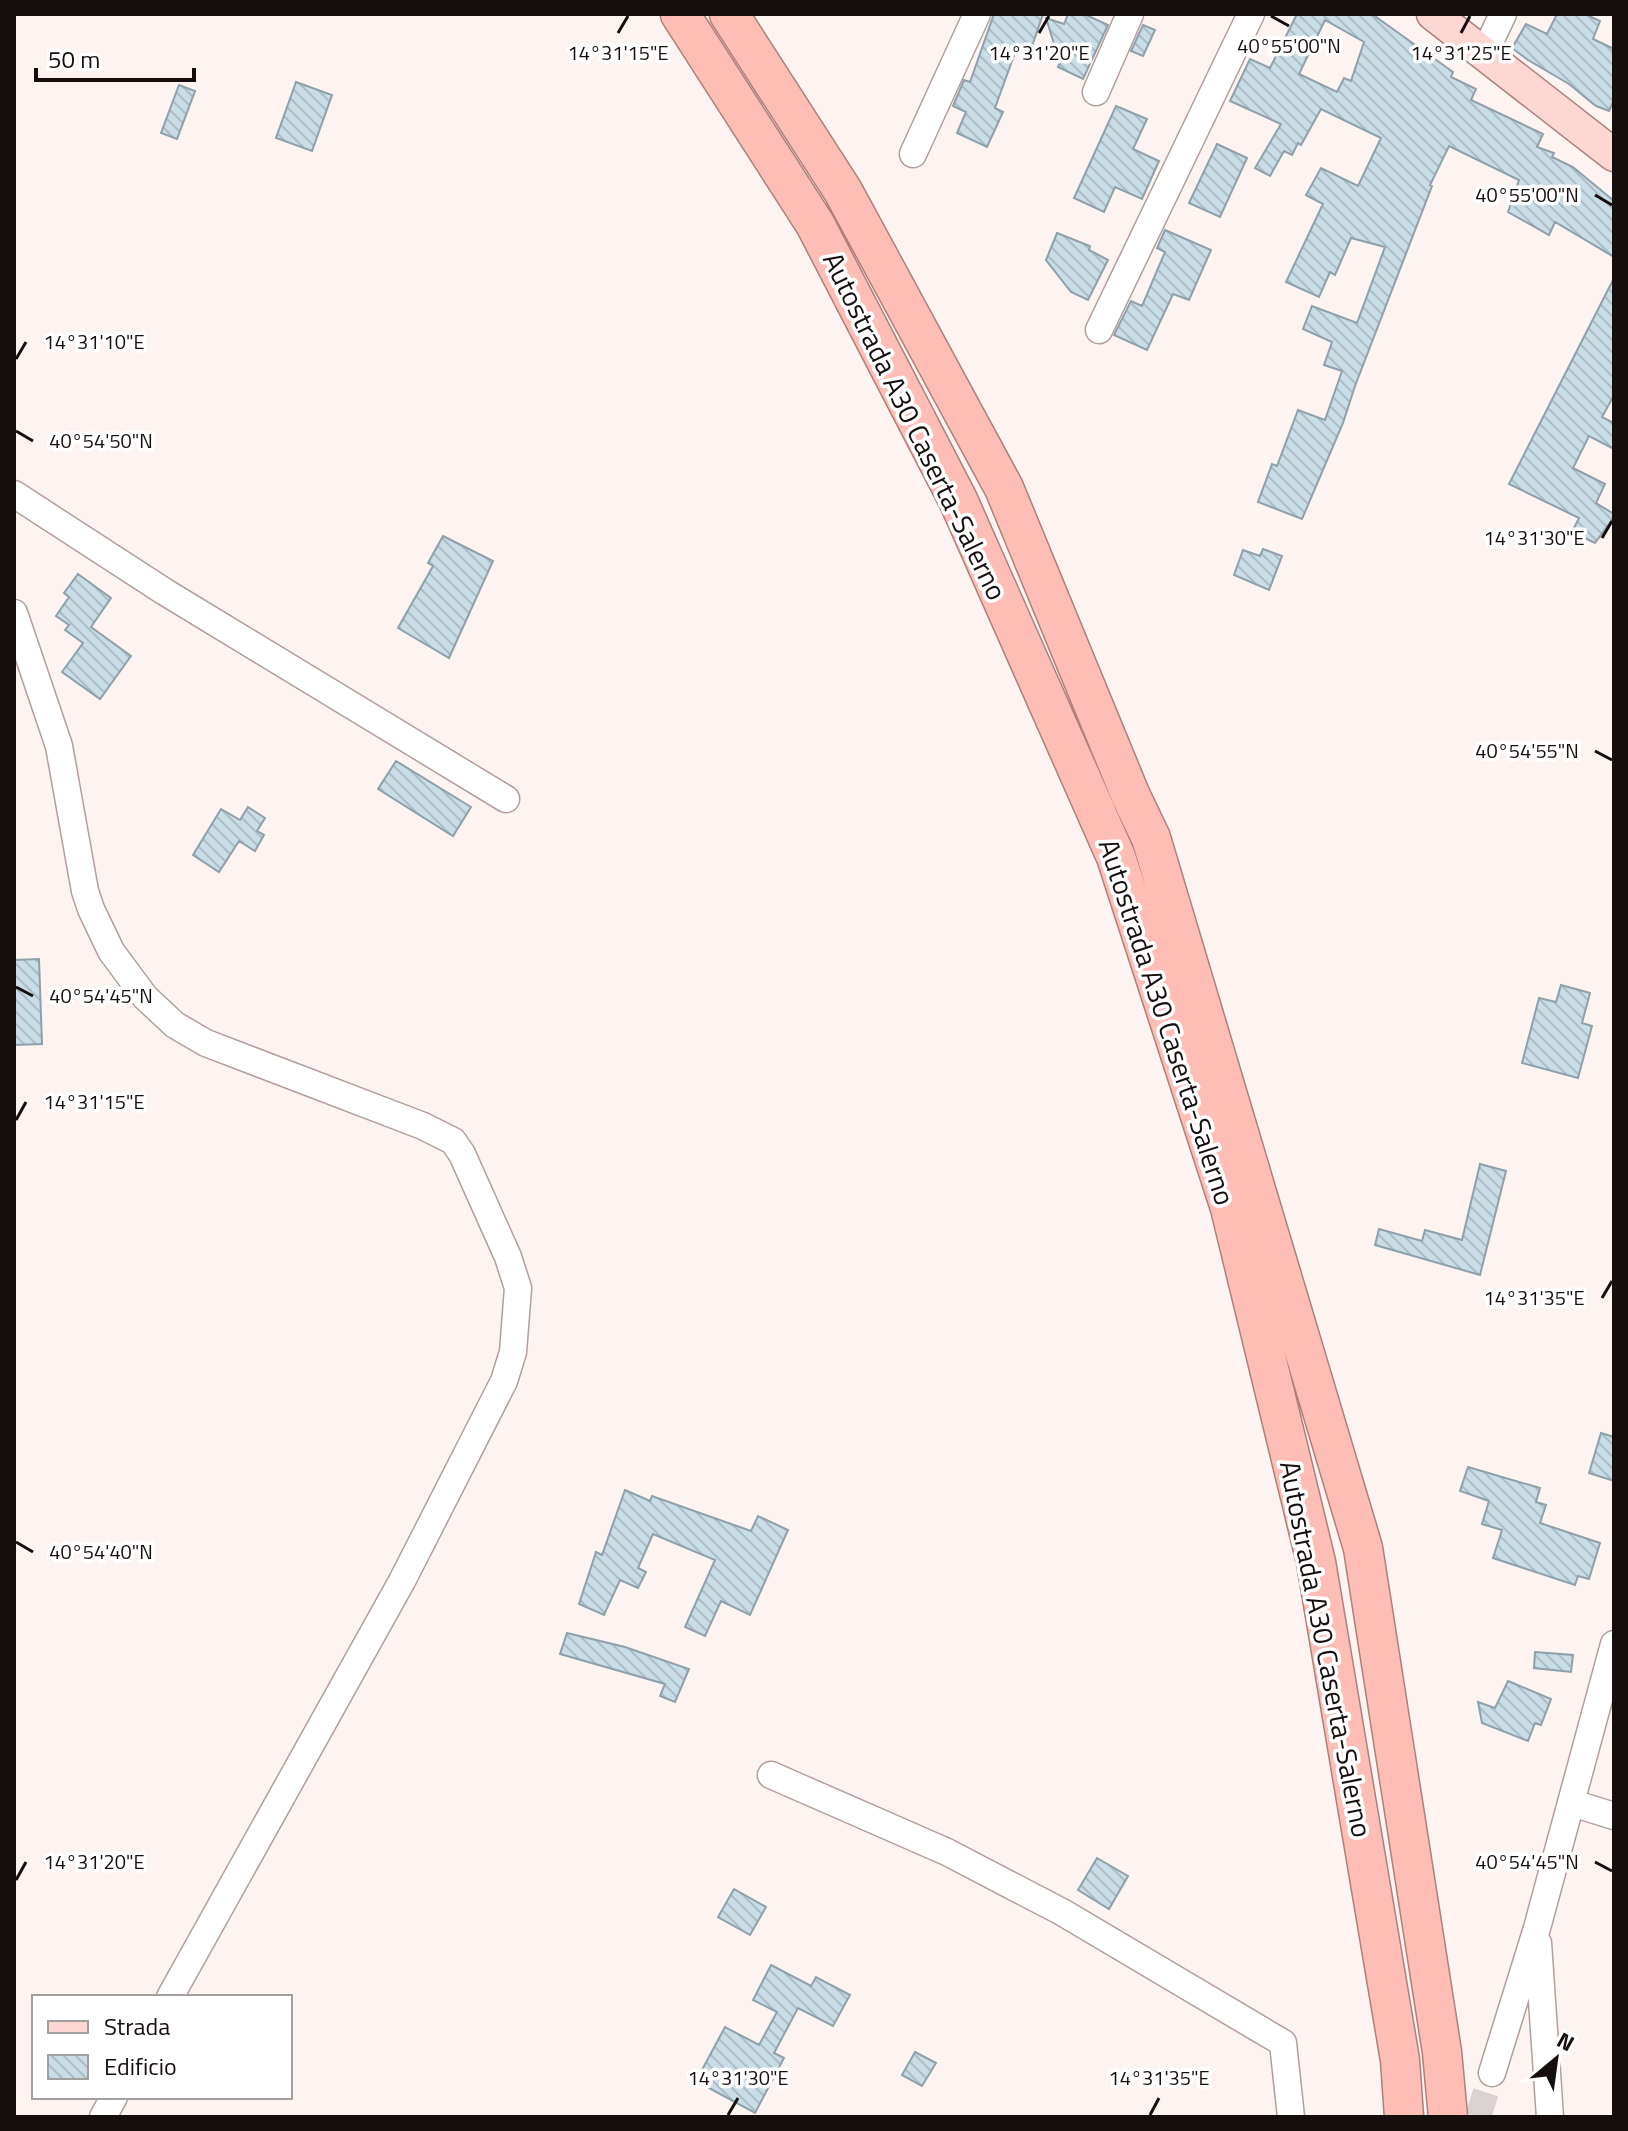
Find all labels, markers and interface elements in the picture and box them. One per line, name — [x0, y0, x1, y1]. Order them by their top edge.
text: 40°55'00"N — [1237, 30, 1341, 61]
scale bar — [36, 32, 194, 82]
text: 14°31'15"E — [567, 37, 669, 68]
text: 14°31'20"E — [988, 37, 1090, 68]
text: 14°31'25"E — [1410, 37, 1512, 68]
text: 50 m — [48, 41, 100, 77]
text: 40°55'00"N — [1475, 179, 1579, 210]
street label: Autostrada A30 Caserta-Salerno — [812, 244, 1019, 607]
text: 14°31'10"E — [43, 326, 145, 357]
text: 40°54'50"N — [49, 425, 153, 456]
text: 14°31'30"E — [1483, 522, 1585, 553]
text: 40°54'55"N — [1475, 735, 1579, 766]
street label: Autostrada A30 Caserta-Salerno — [1088, 833, 1247, 1210]
text: 40°54'45"N — [49, 980, 153, 1011]
text: 14°31'15"E — [43, 1086, 145, 1117]
text: 14°31'35"E — [1483, 1282, 1585, 1313]
street label: Autostrada A30 Caserta-Salerno — [1269, 1457, 1384, 1841]
text: 40°54'40"N — [49, 1536, 153, 1567]
text: 14°31'20"E — [43, 1846, 145, 1877]
text: 40°54'45"N — [1475, 1846, 1579, 1877]
legend — [32, 1995, 292, 2099]
text: Strada — [104, 2008, 170, 2044]
north arrow — [1516, 2019, 1596, 2099]
text: N — [1551, 2023, 1581, 2060]
text: Edificio — [104, 2048, 177, 2084]
text: 14°31'30"E — [687, 2062, 789, 2093]
text: 14°31'35"E — [1108, 2062, 1210, 2093]

